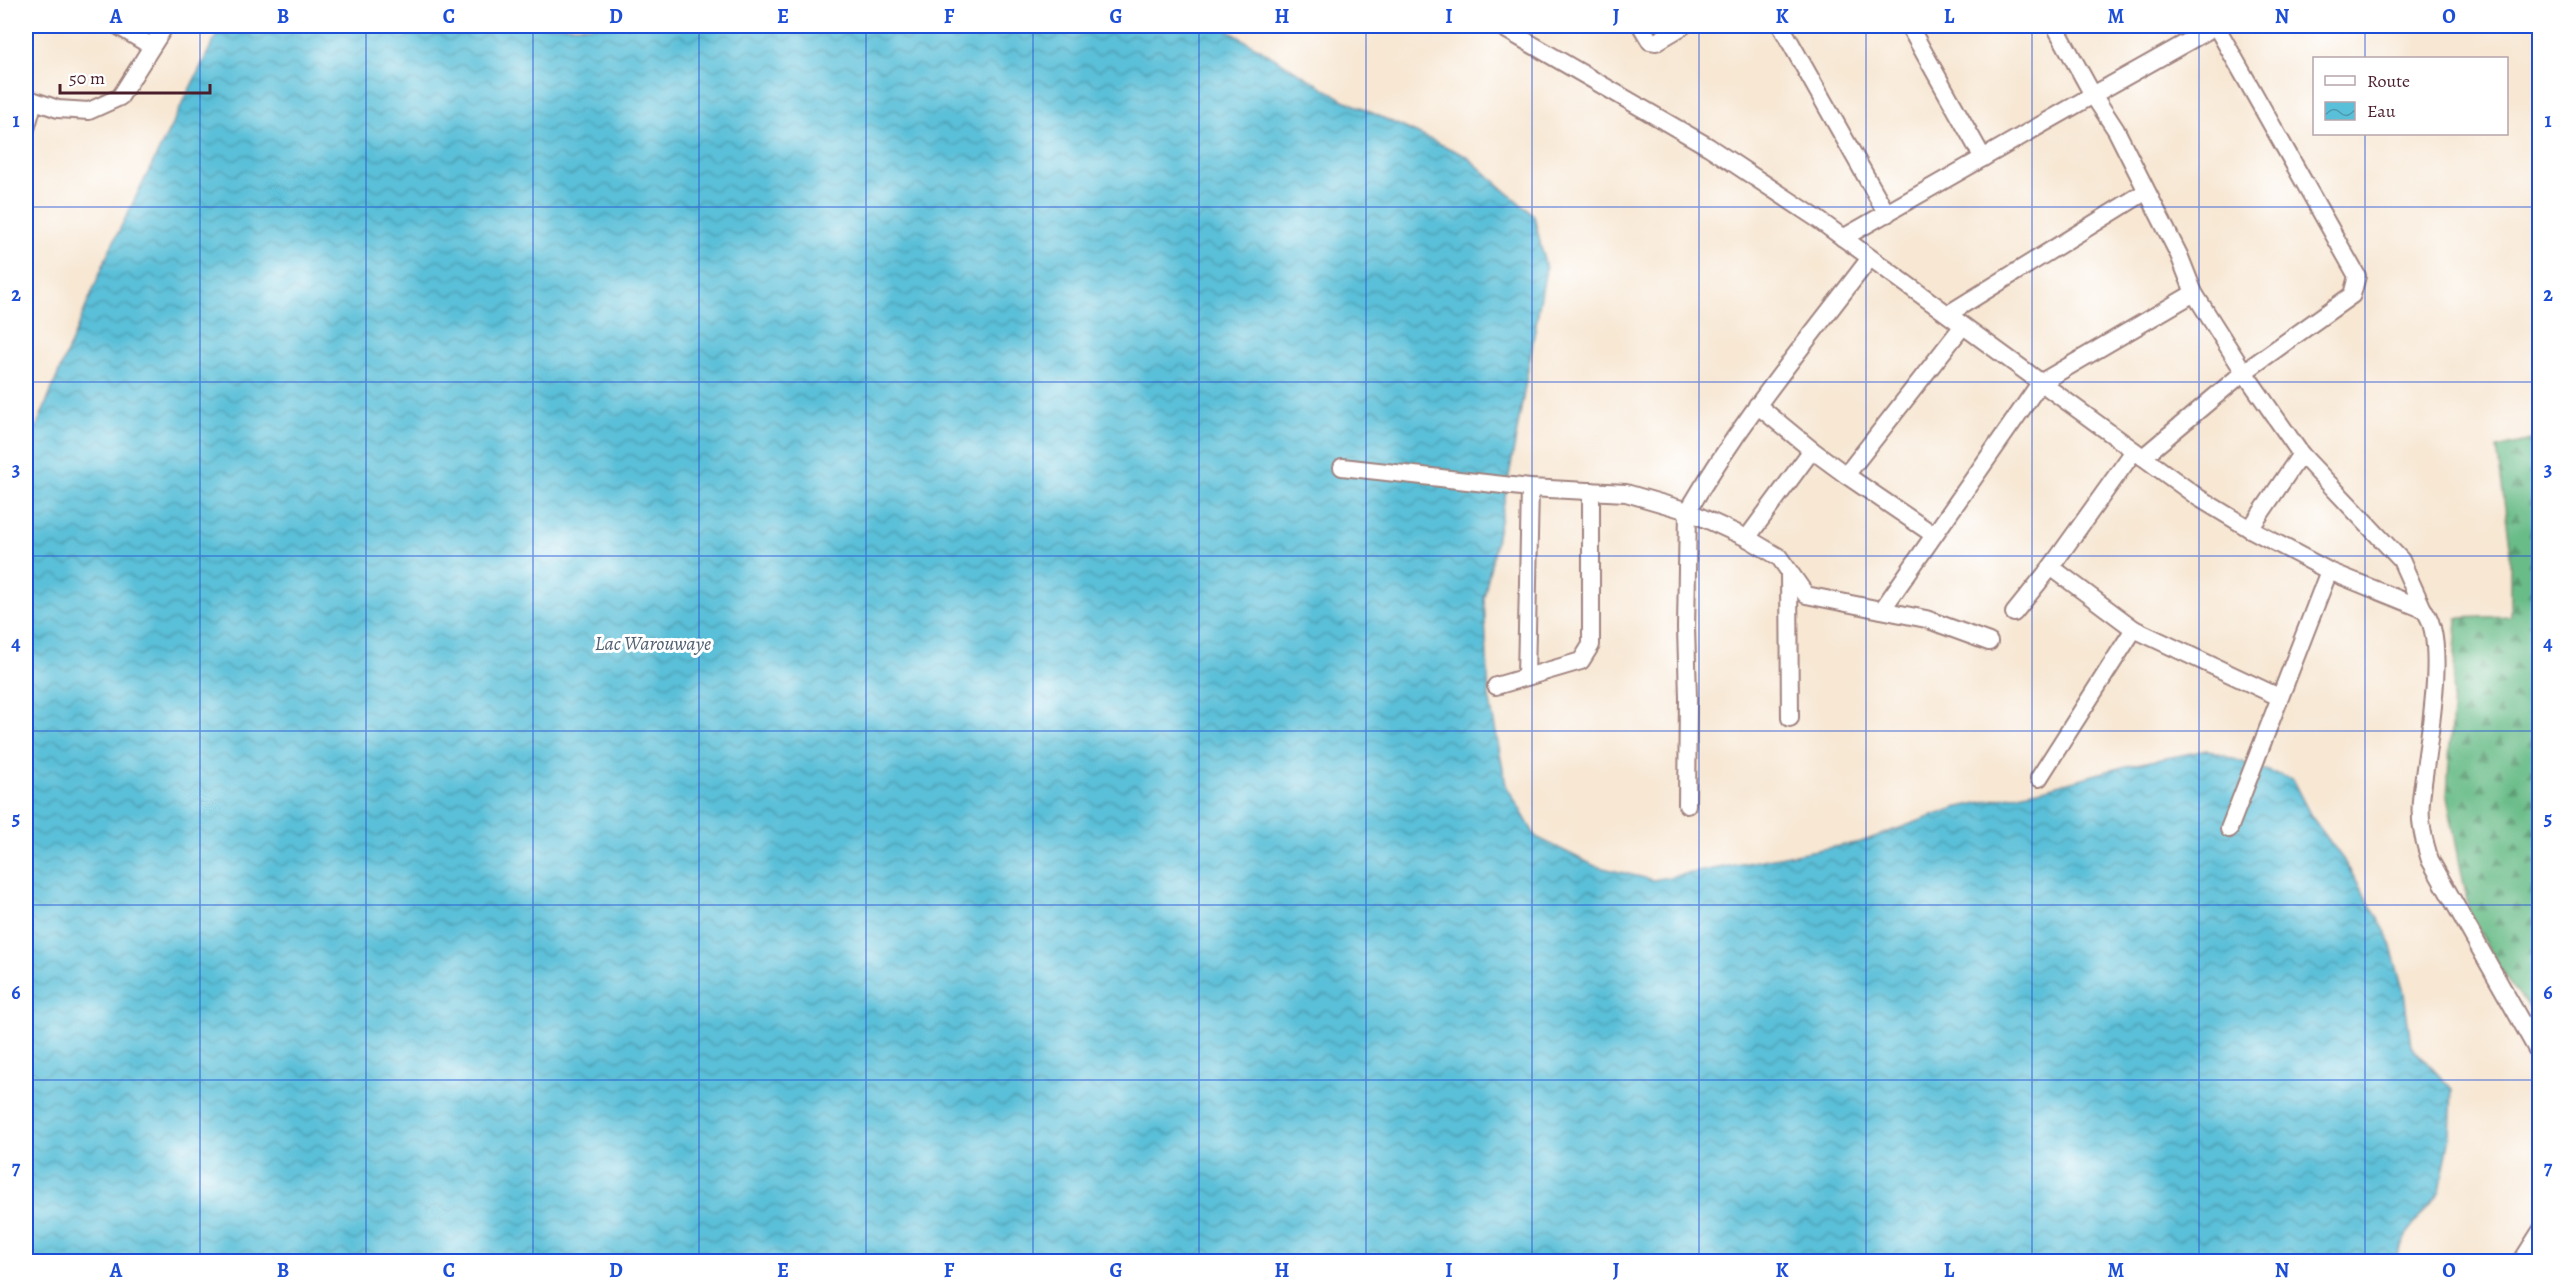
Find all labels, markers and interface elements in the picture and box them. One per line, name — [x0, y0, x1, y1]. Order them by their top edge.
text: A — [109, 3, 123, 30]
text: B — [277, 3, 289, 30]
text: C — [443, 3, 455, 30]
text: D — [609, 3, 623, 30]
text: E — [777, 3, 789, 30]
text: F — [944, 3, 955, 30]
text: G — [1109, 3, 1123, 30]
text: H — [1275, 3, 1290, 30]
text: I — [1445, 3, 1453, 30]
text: J — [1613, 3, 1620, 30]
text: K — [1775, 3, 1789, 30]
text: L — [1944, 3, 1955, 30]
text: M — [2108, 3, 2125, 30]
text: N — [2275, 3, 2290, 30]
text: O — [2442, 3, 2456, 30]
scale bar — [60, 57, 210, 95]
legend — [2313, 57, 2508, 135]
text: 50 m — [69, 66, 105, 90]
text: Route — [2367, 69, 2410, 93]
text: Eau — [2367, 99, 2396, 123]
text: 1 — [12, 107, 20, 134]
text: 1 — [2544, 107, 2552, 134]
text: 2 — [11, 281, 21, 308]
text: 2 — [2543, 281, 2553, 308]
text: 3 — [12, 456, 20, 483]
text: 3 — [2544, 456, 2552, 483]
text: 4 — [11, 630, 21, 657]
water label: Lac Warouwaye — [595, 630, 711, 657]
text: 4 — [2543, 630, 2553, 657]
text: 5 — [12, 805, 20, 832]
text: 5 — [2544, 805, 2552, 832]
text: 6 — [11, 979, 21, 1006]
text: 6 — [2543, 979, 2553, 1006]
text: 7 — [12, 1154, 21, 1181]
text: 7 — [2544, 1154, 2553, 1181]
text: A — [109, 1257, 123, 1284]
text: B — [277, 1257, 289, 1284]
text: C — [443, 1257, 455, 1284]
text: D — [609, 1257, 623, 1284]
text: E — [777, 1257, 789, 1284]
text: F — [944, 1257, 955, 1284]
text: G — [1109, 1257, 1123, 1284]
text: H — [1275, 1257, 1290, 1284]
text: I — [1445, 1257, 1453, 1284]
text: J — [1613, 1257, 1620, 1284]
text: K — [1775, 1257, 1789, 1284]
text: L — [1944, 1257, 1955, 1284]
text: M — [2108, 1257, 2125, 1284]
text: N — [2275, 1257, 2290, 1284]
text: O — [2442, 1257, 2456, 1284]

